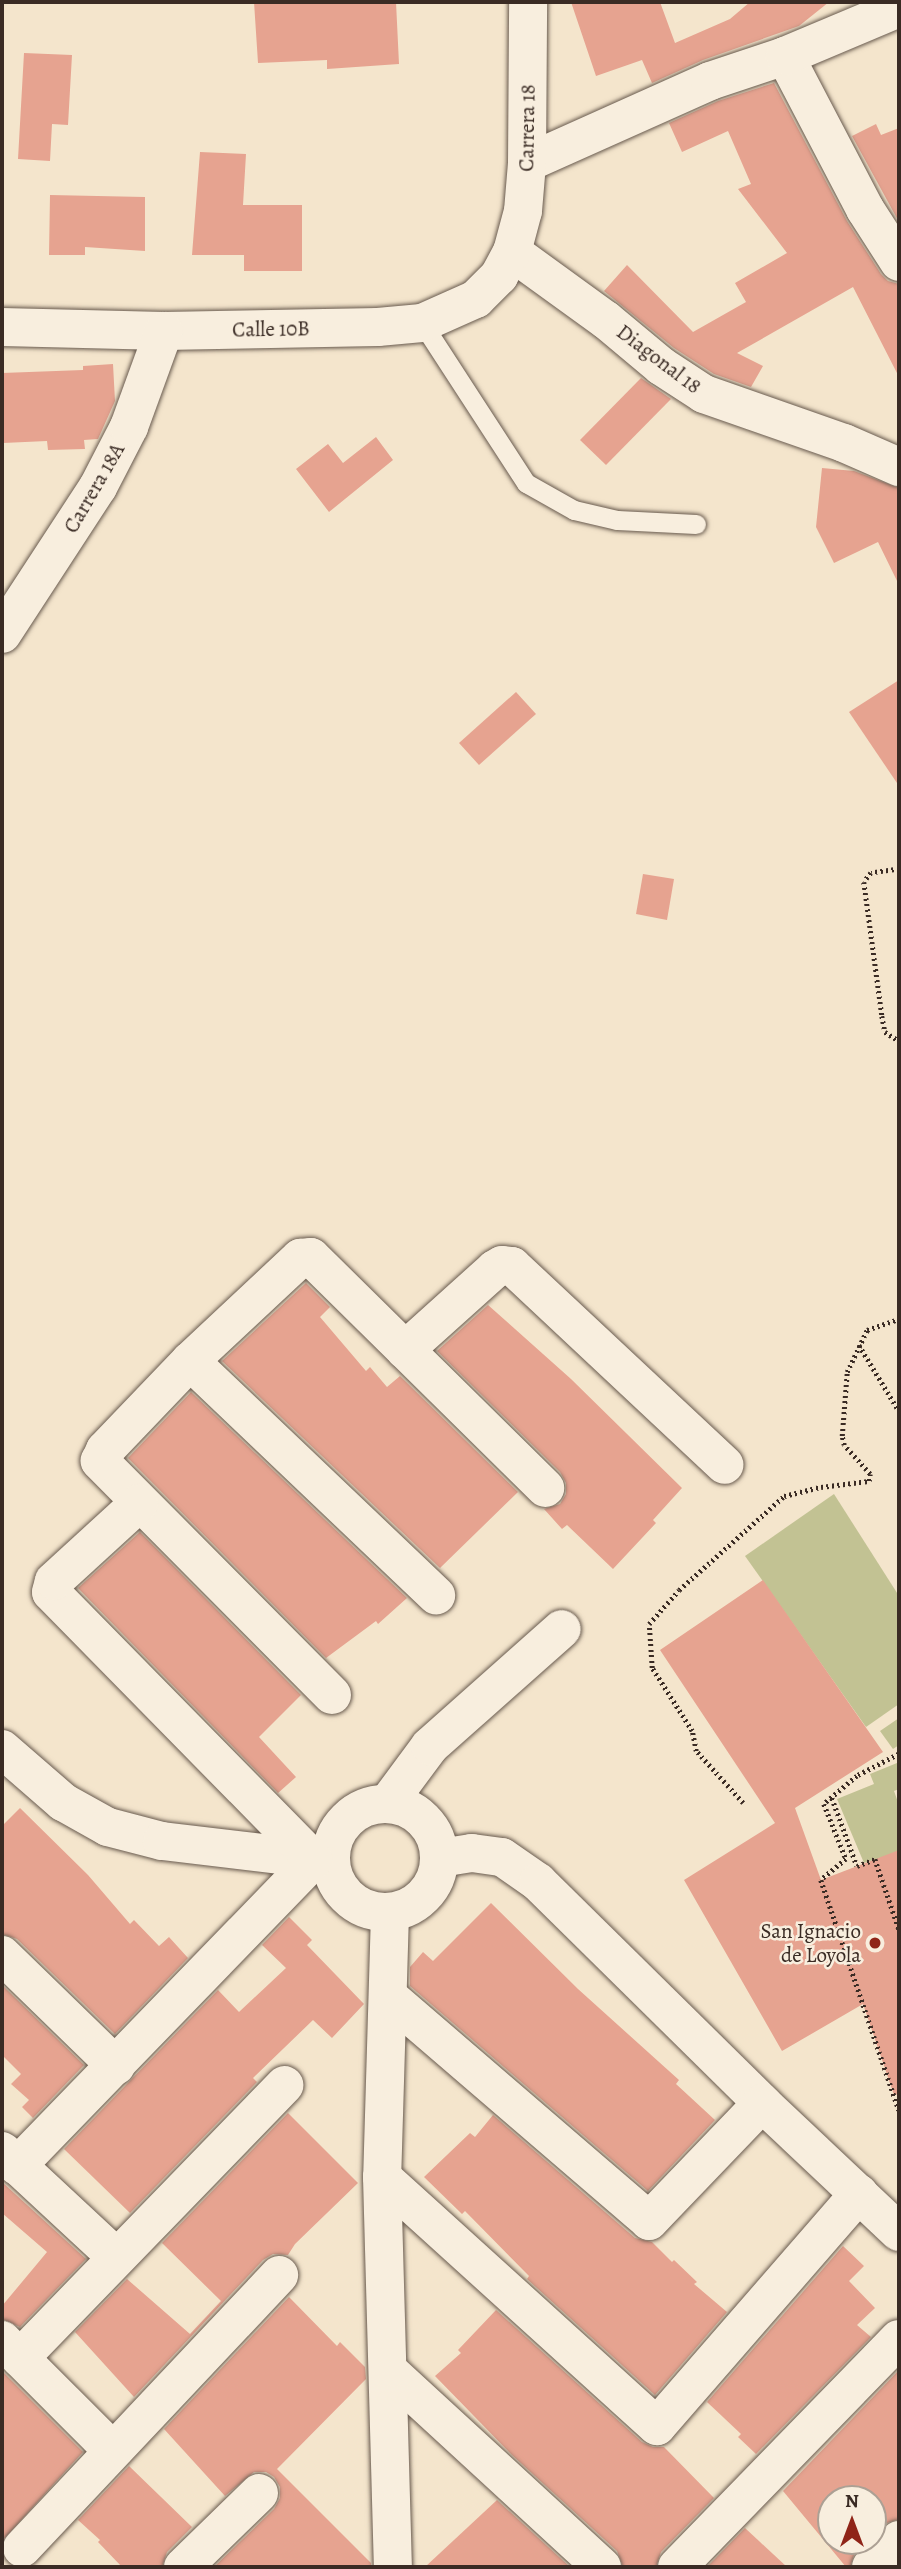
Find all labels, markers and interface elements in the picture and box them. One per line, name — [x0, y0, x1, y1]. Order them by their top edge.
street label: Carrera 18 — [514, 84, 540, 172]
street label: Calle 10B — [232, 316, 310, 342]
street label: Diagonal 18 — [612, 319, 706, 399]
street label: Carrera 18A — [58, 439, 130, 537]
place label: San Ignacio de Loyola — [761, 1918, 861, 1968]
marker: San Ignacio de Loyola — [867, 1935, 883, 1951]
north arrow — [817, 2485, 887, 2555]
text: N — [845, 2488, 859, 2514]

